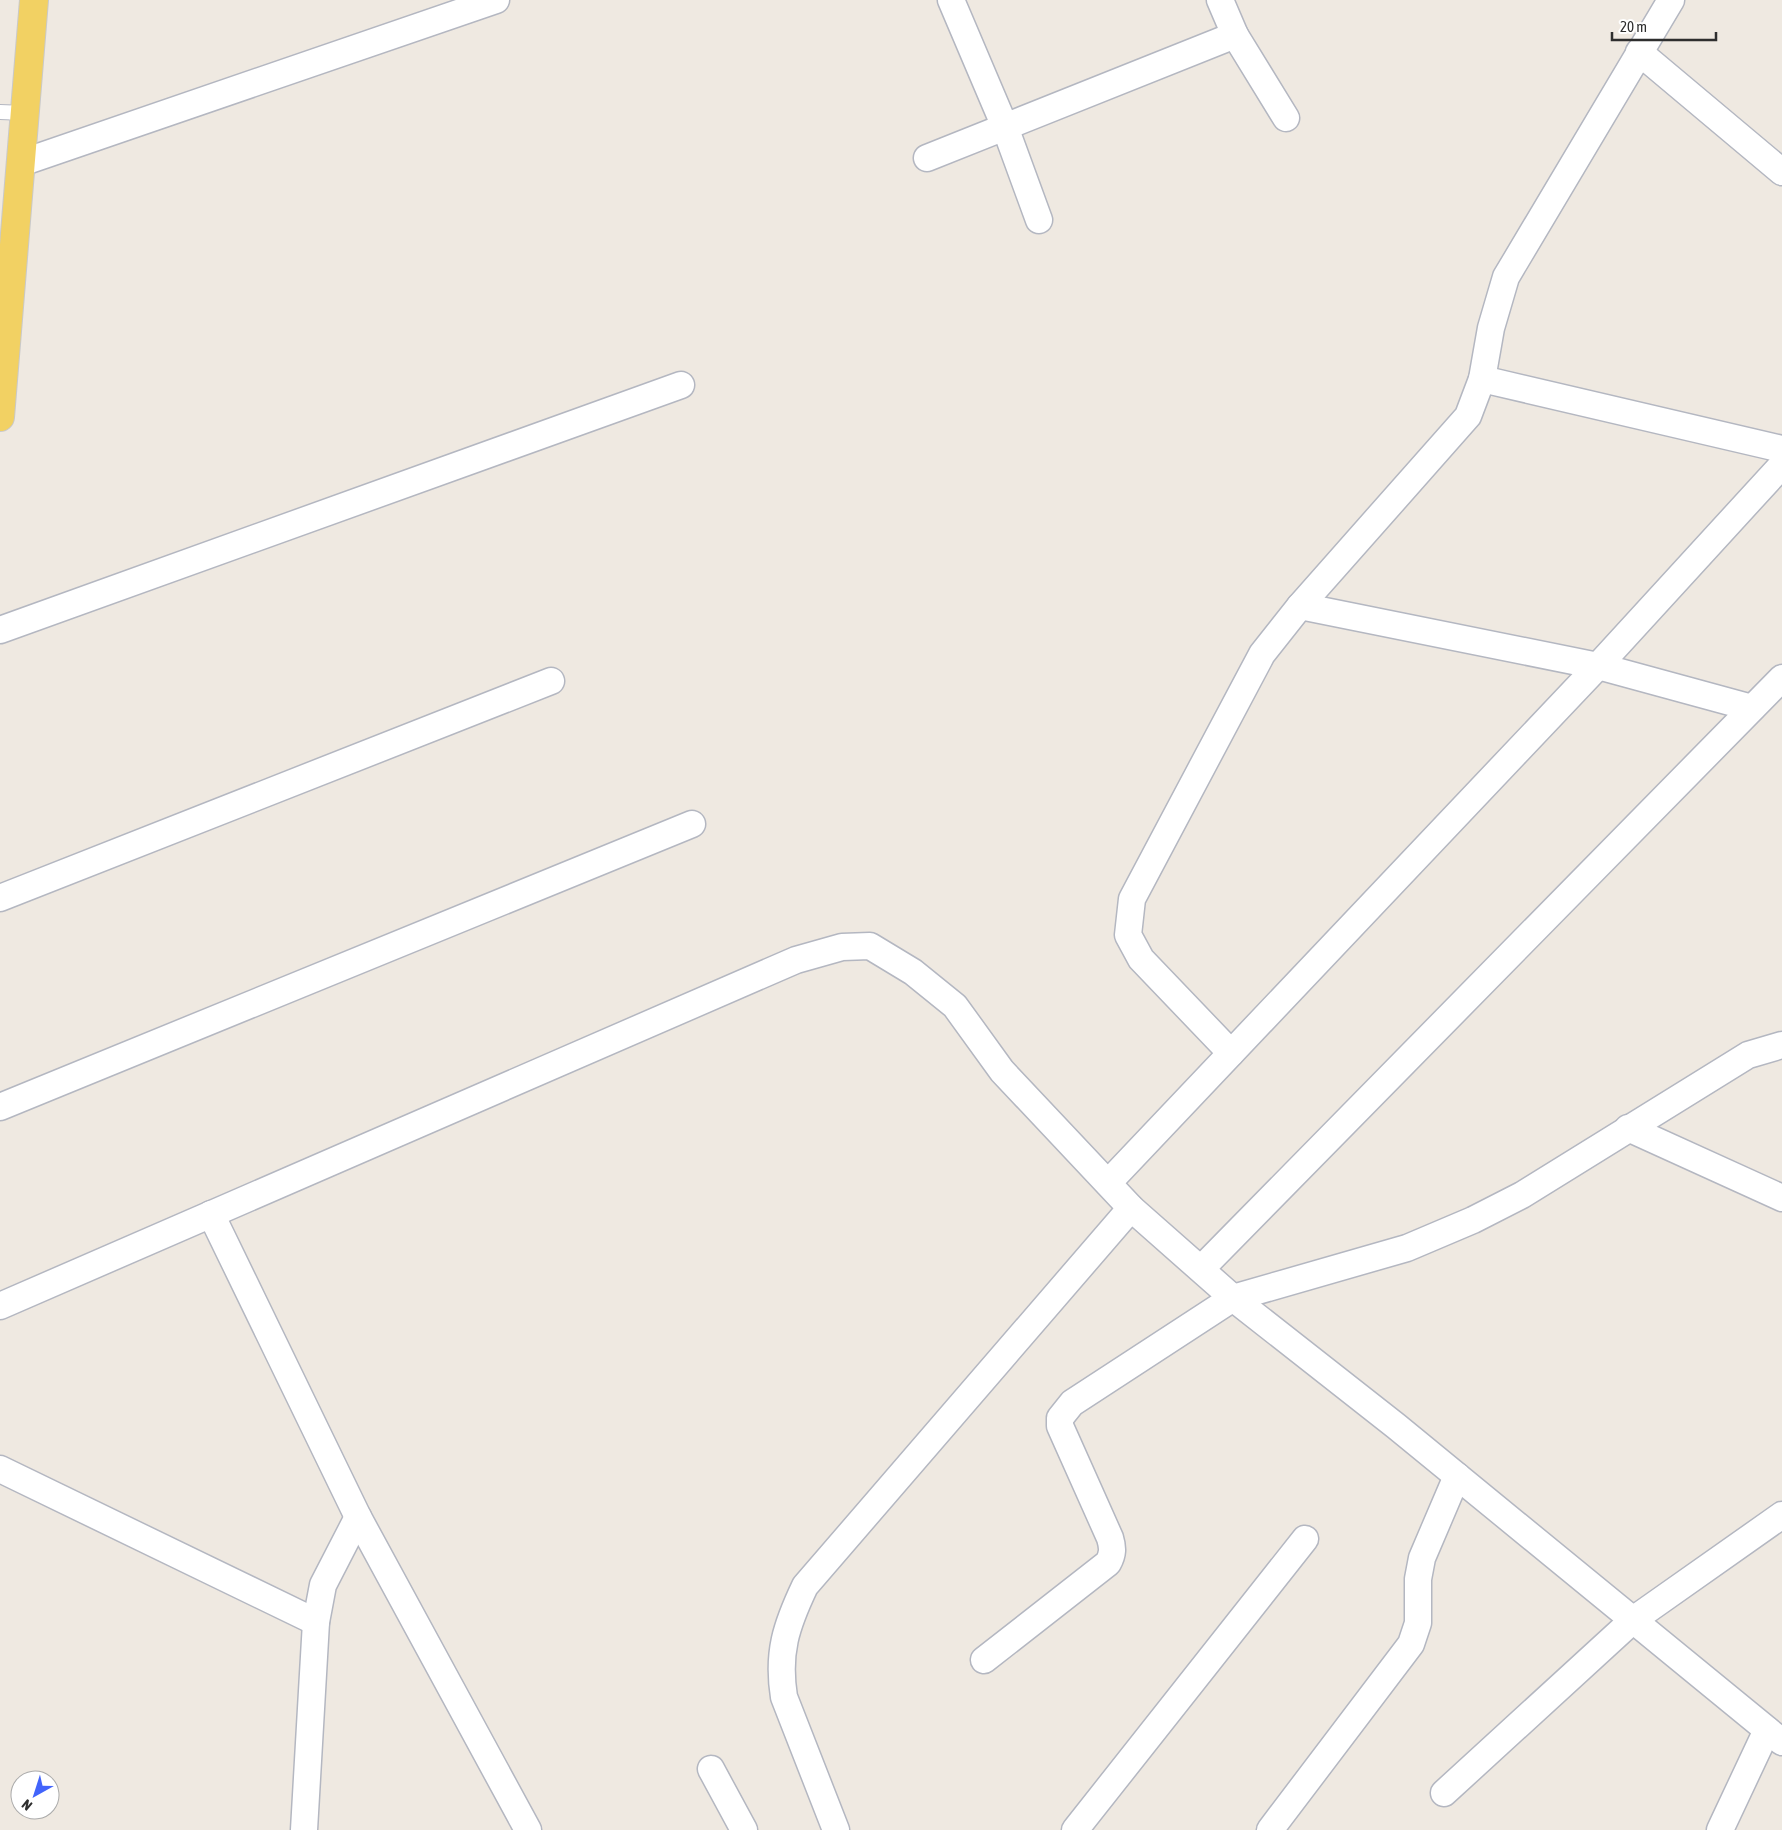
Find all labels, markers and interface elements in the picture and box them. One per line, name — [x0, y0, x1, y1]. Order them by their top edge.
scale bar — [1612, 10, 1716, 42]
text: 20 m — [1620, 18, 1647, 35]
north arrow — [10, 1770, 60, 1820]
text: N — [19, 1796, 35, 1814]

